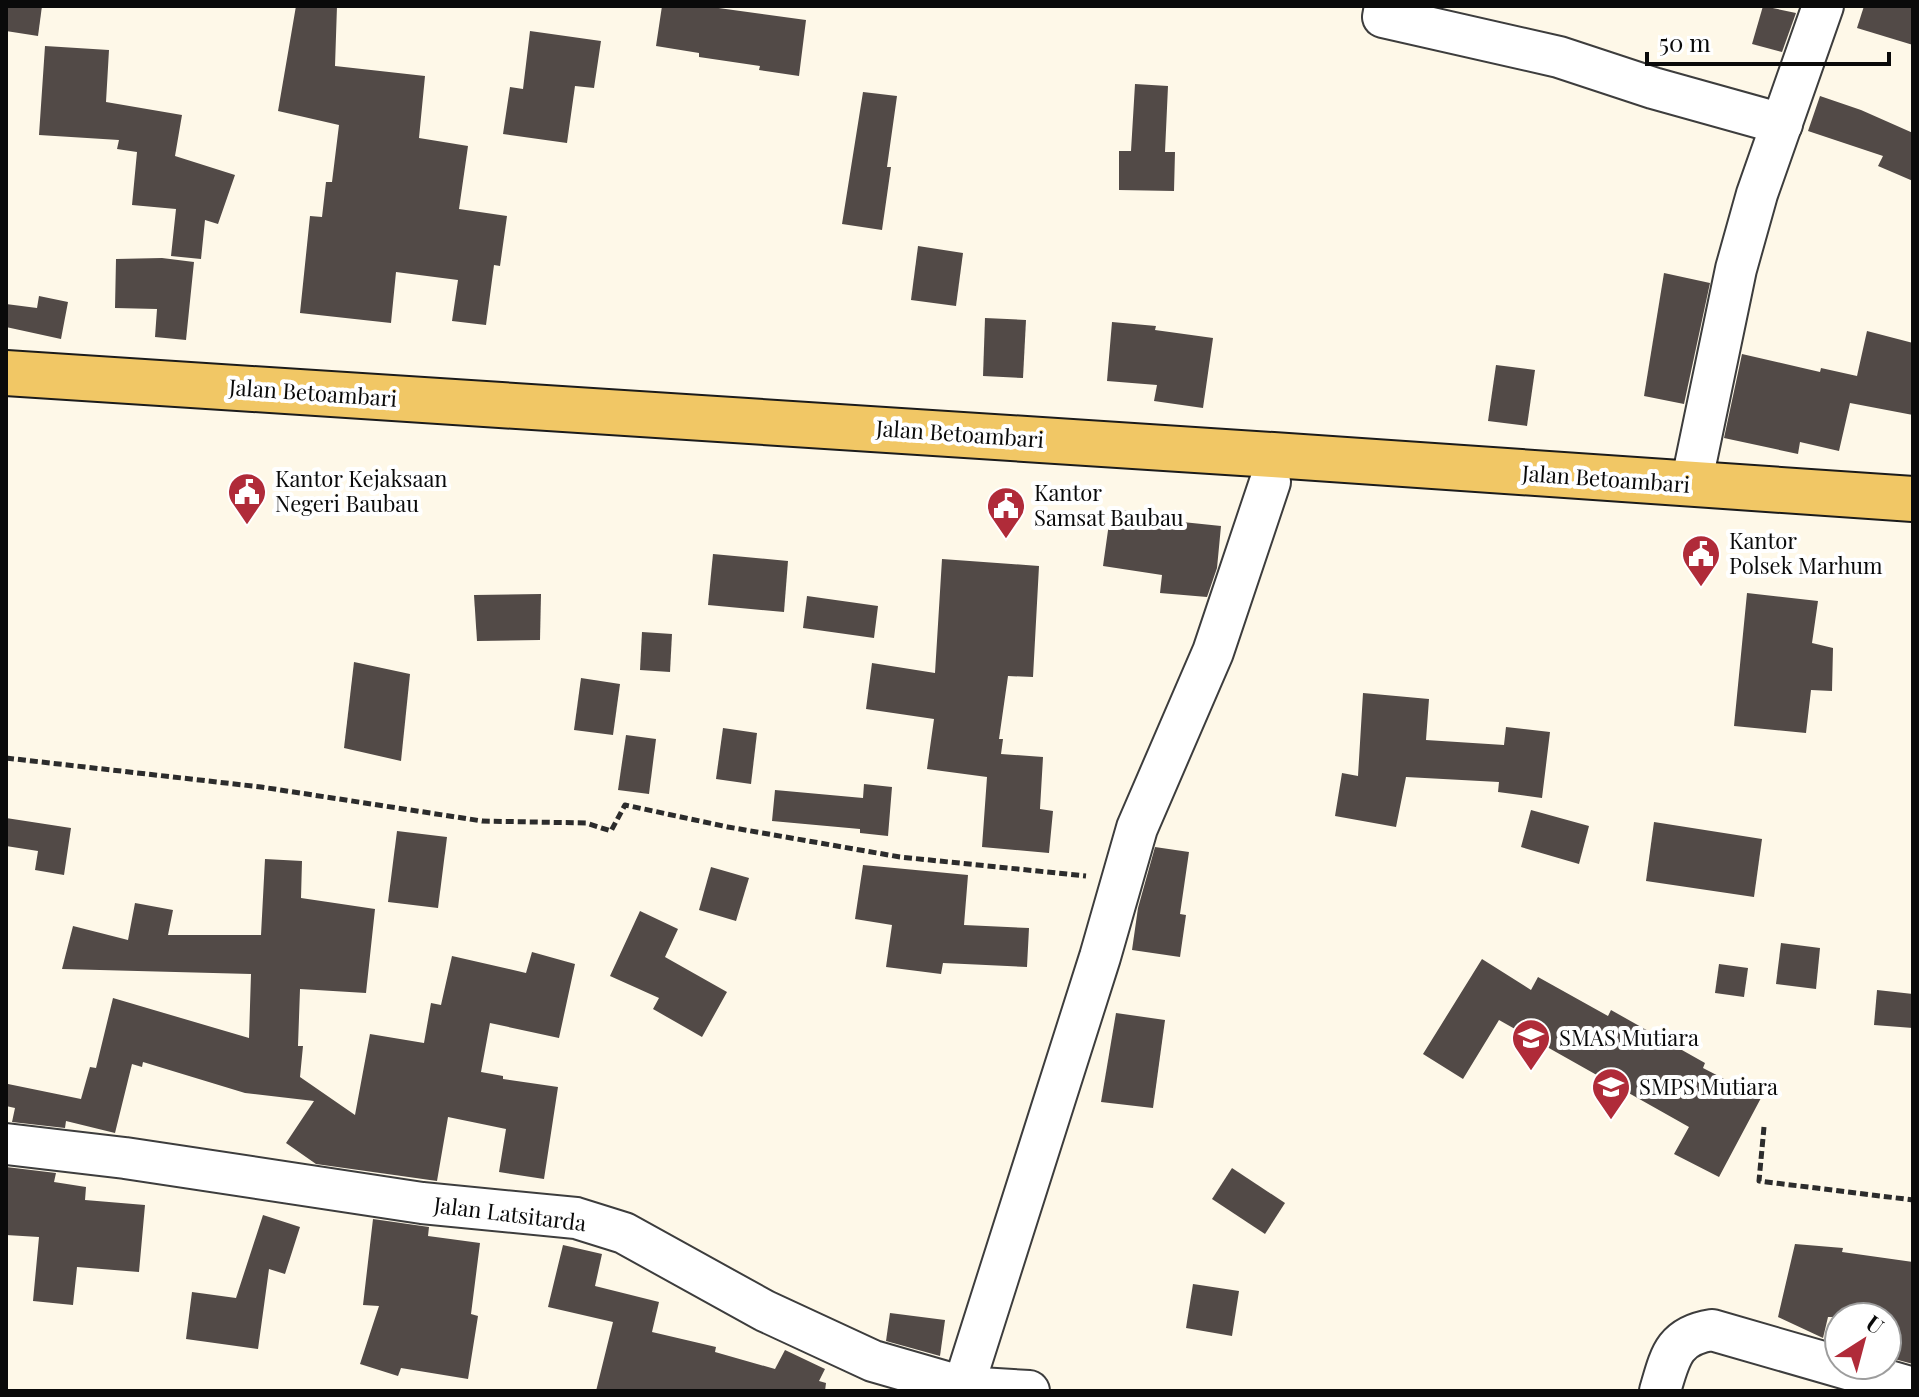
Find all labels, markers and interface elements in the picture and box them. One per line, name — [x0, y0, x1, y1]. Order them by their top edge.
scale bar — [1647, 16, 1889, 66]
text: 50 m — [1659, 26, 1711, 58]
street label: Jalan Betoambari — [227, 371, 398, 413]
street label: Jalan Betoambari — [874, 412, 1045, 454]
street label: Jalan Betoambari — [1520, 457, 1691, 499]
place label: Kantor Kejaksaan Negeri Baubau — [275, 463, 448, 518]
public building icon: Kantor Kejaksaan Negeri Baubau — [226, 471, 268, 526]
place label: Kantor Samsat Baubau — [1034, 477, 1184, 532]
public building icon: Kantor Samsat Baubau — [985, 485, 1027, 540]
place label: Kantor Polsek Marhum — [1729, 525, 1883, 580]
public building icon: Kantor Polsek Marhum — [1680, 533, 1722, 588]
school or university icon: SMAS Mutiara — [1510, 1017, 1552, 1072]
place label: SMAS Mutiara — [1559, 1022, 1699, 1052]
school or university icon: SMPS Mutiara — [1590, 1066, 1632, 1121]
place label: SMPS Mutiara — [1639, 1071, 1778, 1101]
street label: Jalan Latsitarda — [431, 1189, 588, 1237]
north arrow — [1823, 1301, 1903, 1381]
text: U — [1860, 1307, 1890, 1341]

